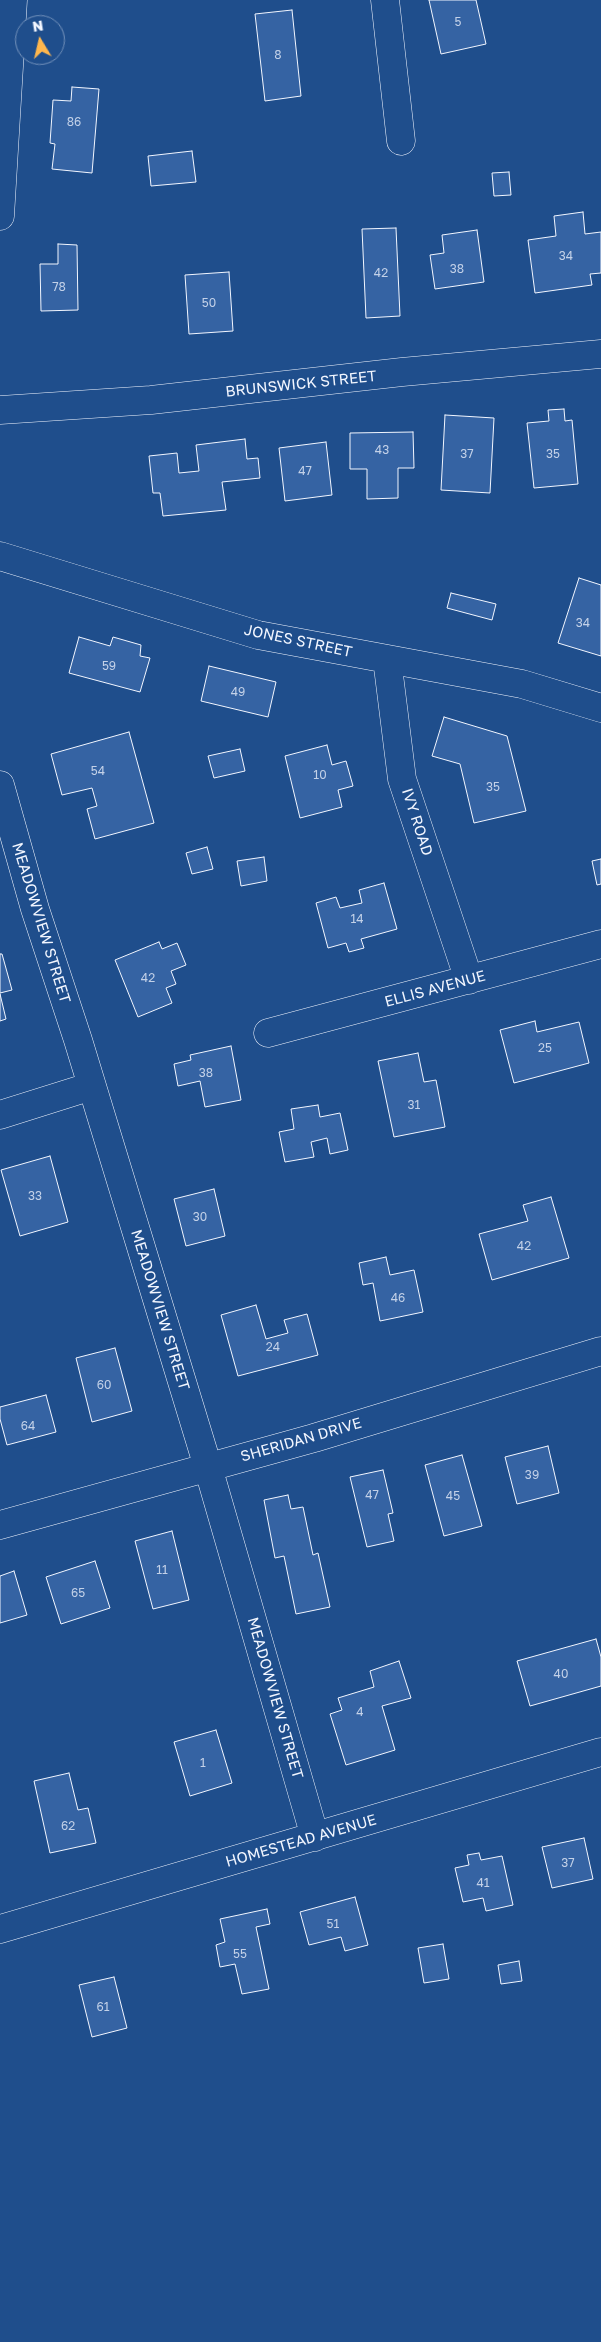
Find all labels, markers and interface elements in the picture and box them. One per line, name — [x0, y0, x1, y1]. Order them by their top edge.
north arrow — [15, 15, 65, 65]
house number: 5 — [455, 15, 461, 29]
text: N — [31, 16, 44, 35]
house number: 8 — [274, 48, 282, 62]
house number: 86 — [67, 115, 81, 129]
house number: 34 — [559, 249, 573, 263]
house number: 38 — [450, 262, 464, 276]
house number: 42 — [374, 266, 388, 280]
house number: 78 — [52, 280, 66, 294]
house number: 50 — [202, 296, 216, 310]
street label: BRUNSWICK STREET — [224, 367, 378, 401]
house number: 43 — [375, 443, 389, 457]
house number: 37 — [460, 447, 474, 461]
house number: 35 — [546, 447, 560, 461]
house number: 47 — [298, 464, 312, 478]
house number: 34 — [576, 616, 590, 630]
street label: JONES STREET — [242, 621, 354, 661]
house number: 59 — [102, 659, 116, 673]
house number: 49 — [231, 685, 245, 699]
house number: 54 — [91, 764, 105, 778]
house number: 10 — [313, 768, 327, 782]
house number: 35 — [486, 780, 500, 794]
street label: IVY ROAD — [398, 786, 436, 858]
street label: MEADOWVIEW STREET — [8, 841, 74, 1005]
house number: 14 — [350, 912, 364, 926]
street label: ELLIS AVENUE — [383, 967, 487, 1011]
house number: 42 — [141, 971, 155, 985]
house number: 25 — [538, 1041, 552, 1055]
house number: 38 — [199, 1066, 213, 1080]
house number: 31 — [408, 1098, 420, 1112]
house number: 33 — [28, 1189, 42, 1203]
house number: 30 — [193, 1210, 207, 1224]
street label: MEADOWVIEW STREET — [127, 1228, 193, 1392]
house number: 42 — [517, 1239, 531, 1253]
house number: 46 — [391, 1291, 405, 1305]
house number: 24 — [266, 1340, 280, 1354]
house number: 60 — [97, 1378, 111, 1392]
street label: SHERIDAN DRIVE — [238, 1414, 364, 1466]
house number: 64 — [21, 1419, 35, 1433]
house number: 39 — [525, 1468, 539, 1482]
house number: 47 — [365, 1488, 379, 1502]
house number: 45 — [446, 1489, 460, 1503]
house number: 11 — [156, 1563, 168, 1577]
house number: 65 — [71, 1586, 85, 1600]
street label: MEADOWVIEW STREET — [243, 1615, 307, 1781]
house number: 40 — [554, 1667, 568, 1681]
house number: 4 — [356, 1705, 364, 1719]
house number: 1 — [200, 1756, 206, 1770]
street label: HOMESTEAD AVENUE — [223, 1811, 379, 1871]
house number: 62 — [61, 1819, 75, 1833]
house number: 37 — [561, 1856, 575, 1870]
house number: 41 — [476, 1876, 490, 1890]
house number: 51 — [327, 1917, 339, 1931]
house number: 55 — [233, 1947, 247, 1961]
house number: 61 — [96, 2000, 110, 2014]

